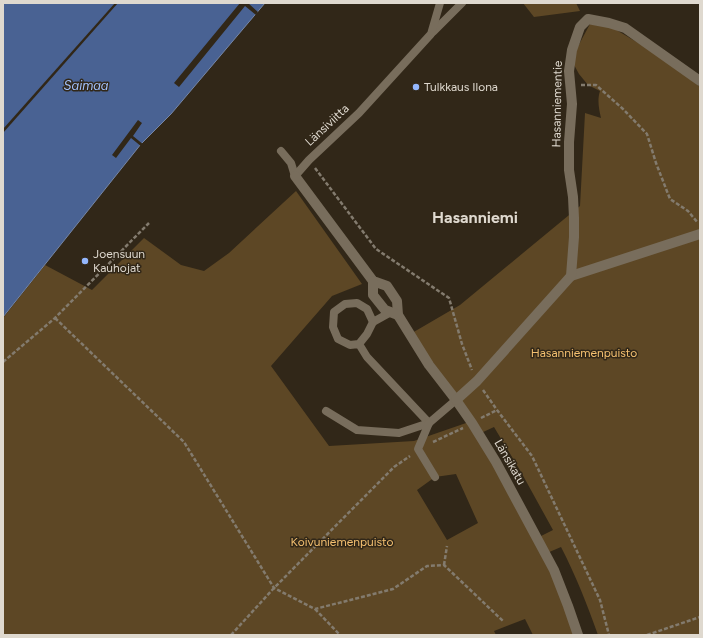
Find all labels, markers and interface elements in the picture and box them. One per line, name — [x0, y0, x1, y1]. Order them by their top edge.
street label: Hasanniementie — [549, 60, 565, 148]
water label: Saimaa — [64, 78, 109, 93]
place label: Tulkkaus Ilona — [424, 80, 498, 94]
marker: Tulkkaus Ilona — [411, 82, 421, 92]
street label: Länsiviitta — [302, 101, 352, 149]
district label: Hasanniemi — [432, 208, 518, 227]
place label: Joensuun Kauhojat — [93, 247, 145, 275]
marker: Joensuun Kauhojat — [80, 256, 90, 266]
park label: Hasanniemenpuisto — [531, 346, 637, 360]
street label: Länsikatu — [491, 437, 529, 487]
park label: Koivuniemenpuisto — [290, 535, 394, 549]

